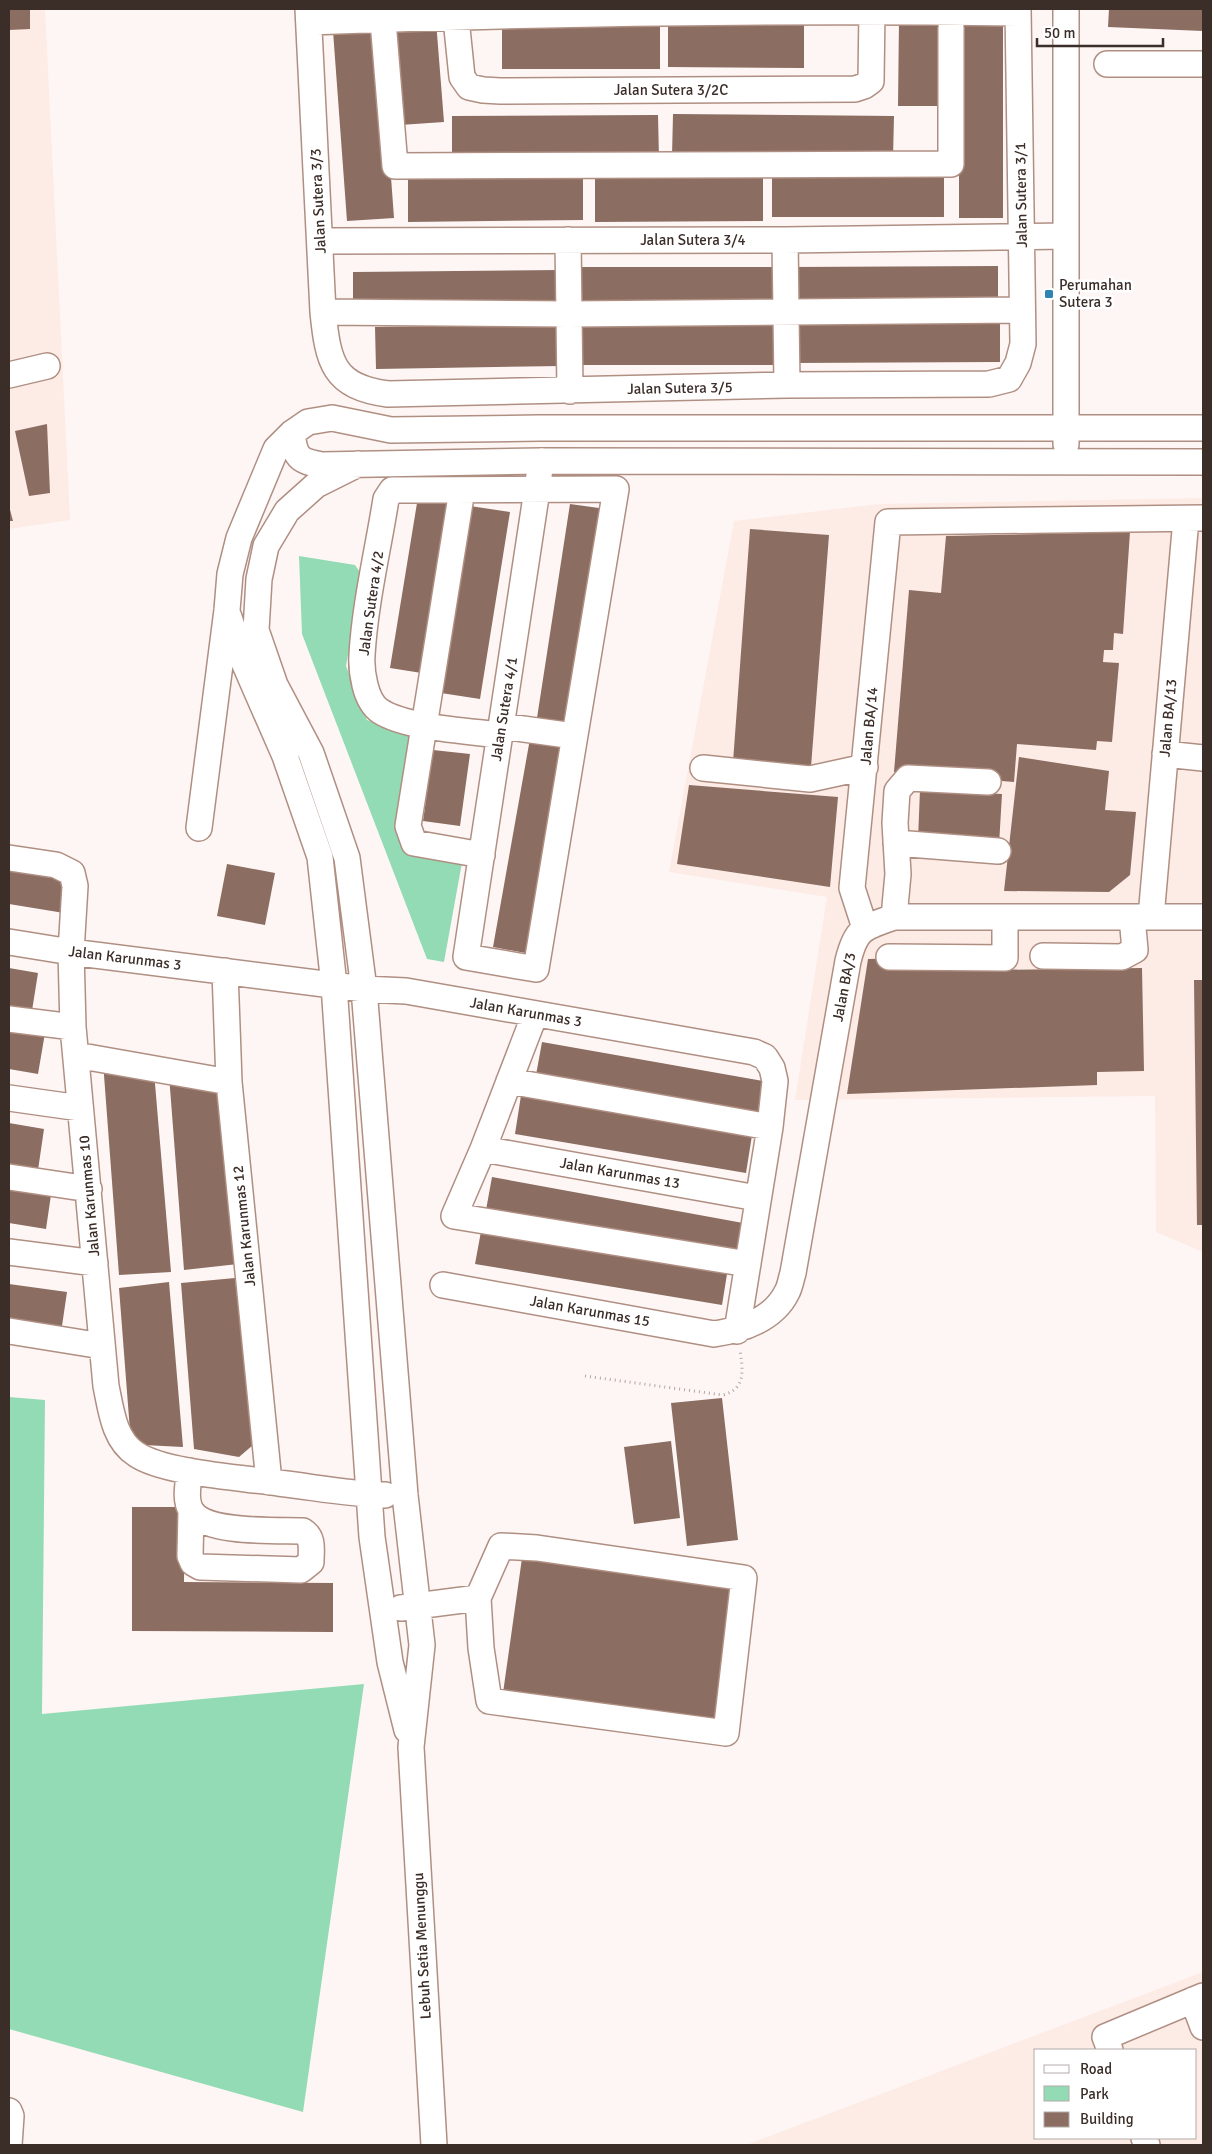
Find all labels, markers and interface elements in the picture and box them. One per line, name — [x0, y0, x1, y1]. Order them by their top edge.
scale bar — [1037, 15, 1163, 47]
text: 50 m — [1044, 24, 1075, 42]
street label: Jalan Sutera 3/2C — [614, 81, 728, 99]
street label: Jalan Sutera 3/1 — [1011, 142, 1031, 248]
street label: Jalan Sutera 3/3 — [306, 148, 330, 254]
street label: Jalan Sutera 3/4 — [640, 231, 746, 249]
place label: Perumahan Sutera 3 — [1059, 276, 1132, 311]
marker: Perumahan Sutera 3 — [1043, 288, 1055, 300]
street label: Jalan Sutera 3/5 — [627, 378, 733, 398]
street label: Jalan Sutera 4/2 — [355, 550, 387, 656]
street label: Jalan Sutera 4/1 — [487, 656, 521, 762]
street label: Jalan BA/13 — [1156, 678, 1180, 758]
street label: Jalan BA/14 — [857, 686, 881, 766]
street label: Jalan Karunmas 3 — [68, 942, 182, 974]
street label: Jalan BA/3 — [828, 951, 860, 1023]
street label: Jalan Karunmas 3 — [469, 993, 583, 1031]
street label: Jalan Karunmas 10 — [75, 1135, 103, 1257]
street label: Jalan Karunmas 13 — [559, 1154, 681, 1192]
street label: Jalan Karunmas 12 — [229, 1165, 259, 1287]
street label: Jalan Karunmas 15 — [529, 1292, 651, 1330]
street label: Lebuh Setia Menunggu — [409, 1872, 435, 2020]
legend — [1034, 2049, 1197, 2139]
text: Road — [1080, 2060, 1112, 2078]
text: Park — [1080, 2085, 1109, 2103]
text: Building — [1080, 2110, 1134, 2128]

